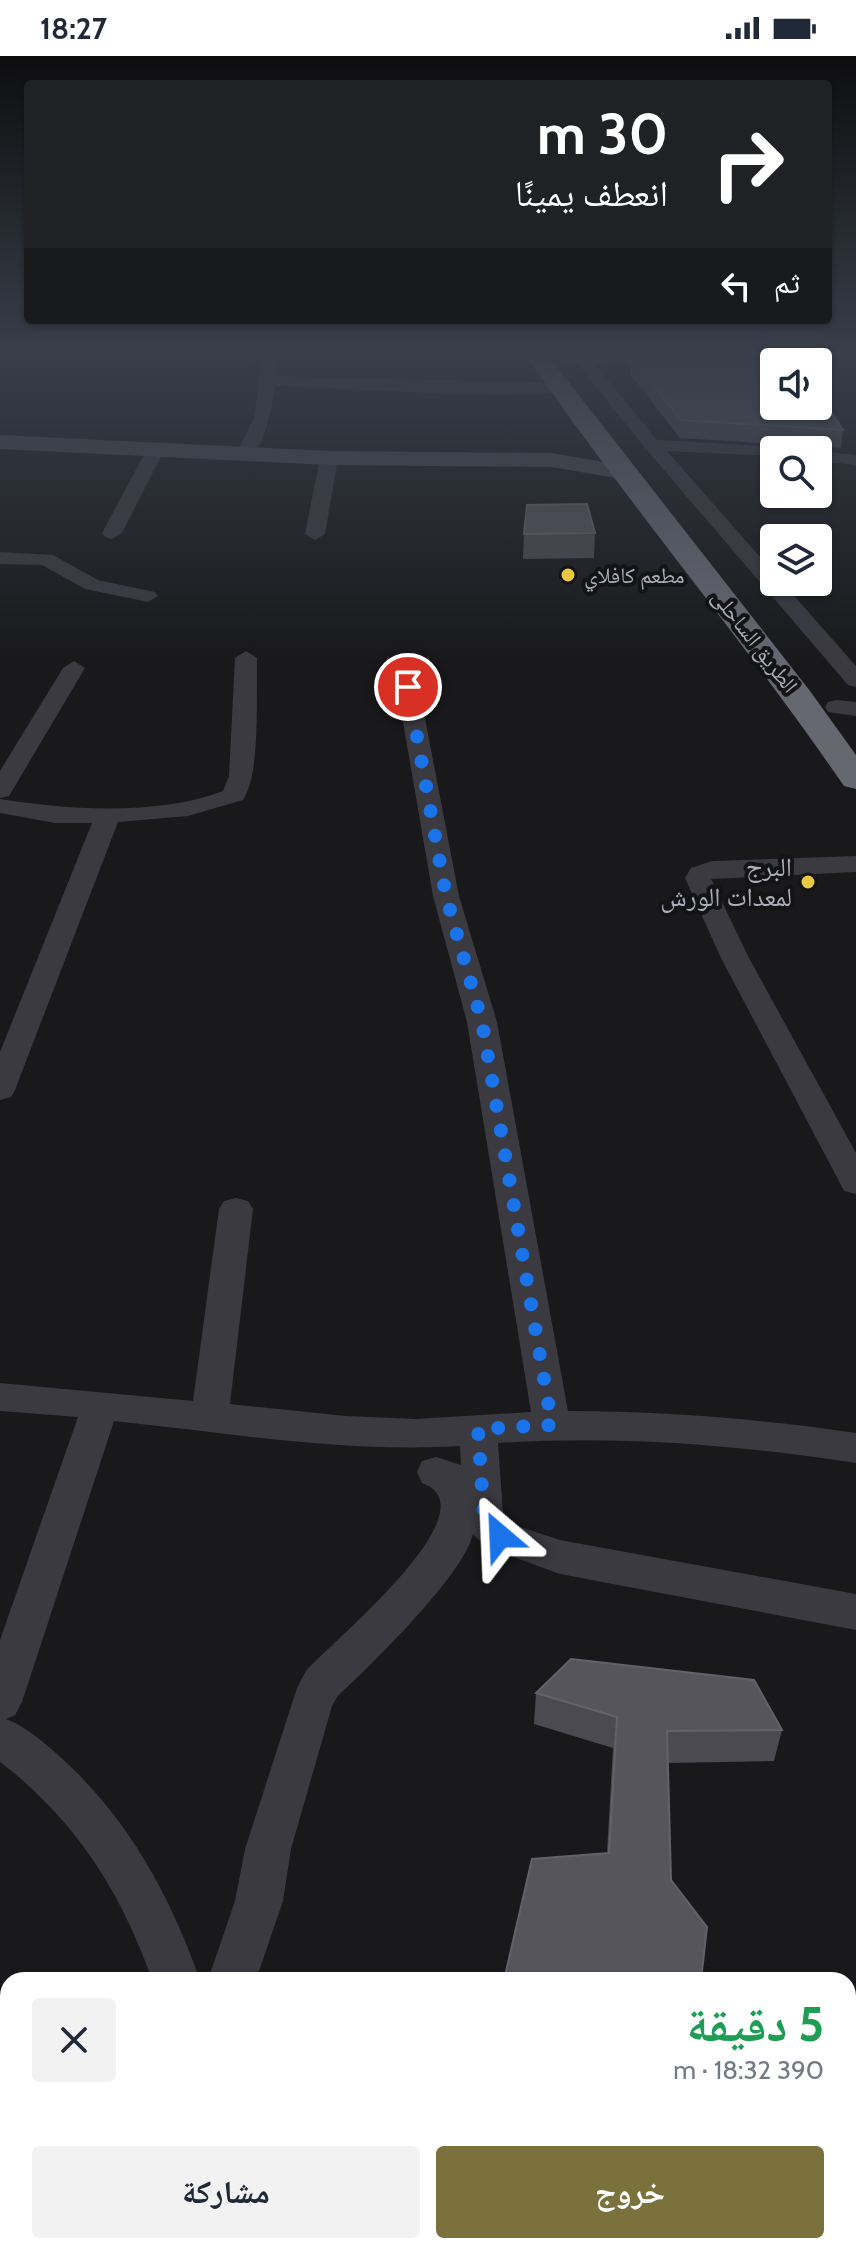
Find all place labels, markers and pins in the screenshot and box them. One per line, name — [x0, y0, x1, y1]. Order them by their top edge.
place label: مطعم كافلاي — [584, 562, 685, 592]
marker: مطعم كافلاي — [559, 566, 577, 584]
pin — [374, 653, 442, 721]
place label: البرج لمعدات الورش — [660, 851, 792, 913]
marker: البرج لمعدات الورش — [799, 873, 817, 891]

